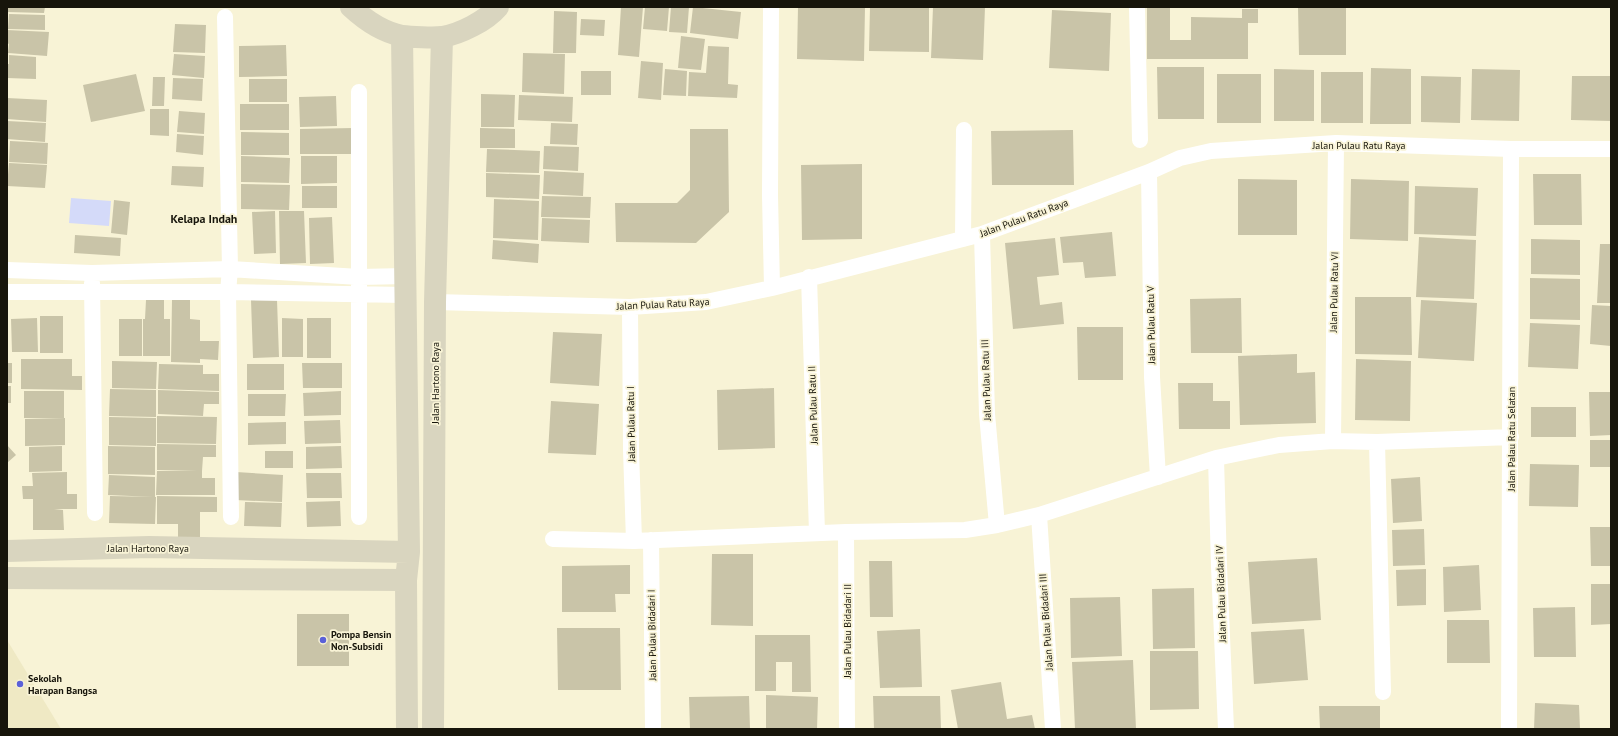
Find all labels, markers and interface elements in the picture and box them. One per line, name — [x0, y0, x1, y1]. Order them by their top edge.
street label: Jalan Pulau Ratu Raya — [1311, 139, 1406, 152]
street label: Jalan Pulau Ratu Raya — [977, 196, 1070, 240]
district label: Kelapa Indah — [171, 211, 237, 226]
street label: Jalan Pulau Ratu VI — [1327, 251, 1341, 334]
street label: Jalan Pulau Ratu V — [1144, 286, 1158, 365]
street label: Jalan Pulau Ratu Raya — [615, 295, 710, 313]
street label: Jalan Pulau Ratu III — [978, 339, 994, 422]
street label: Jalan Hartono Raya — [429, 342, 442, 425]
street label: Jalan Pulau Ratu II — [805, 366, 821, 445]
street label: Jalan Pulau Ratu I — [624, 386, 638, 463]
street label: Jalan Palau Ratu Selatan — [1505, 387, 1518, 492]
street label: Jalan Hartono Raya — [106, 542, 189, 555]
street label: Jalan Pulau Bidadari IV — [1213, 545, 1229, 644]
street label: Jalan Pulau Bidadari III — [1036, 573, 1056, 672]
street label: Jalan Pulau Bidadari II — [841, 584, 854, 679]
street label: Jalan Pulau Bidadari I — [645, 589, 659, 682]
place label: Pompa Bensin Non-Subsidi — [331, 628, 391, 653]
marker: Pompa Bensin Non-Subsidi — [318, 635, 328, 645]
place label: Sekolah Harapan Bangsa — [28, 672, 97, 697]
marker: Sekolah Harapan Bangsa — [15, 679, 25, 689]

